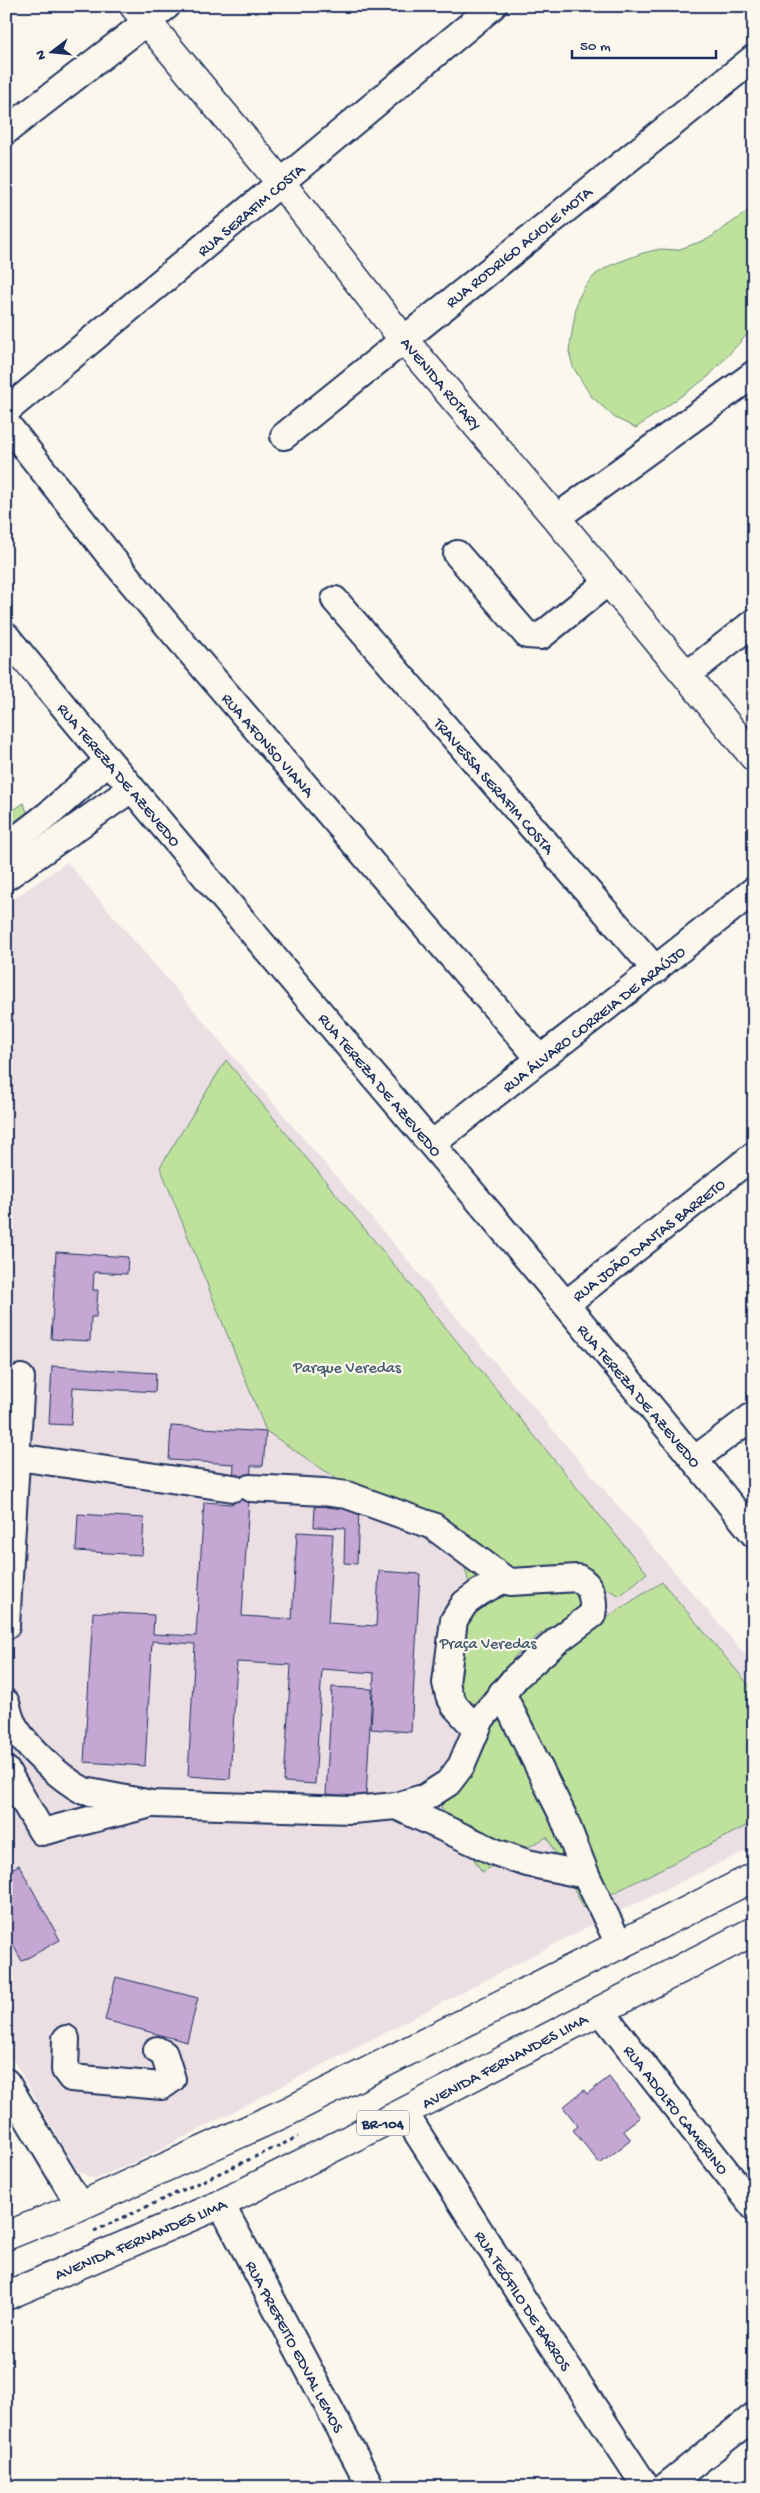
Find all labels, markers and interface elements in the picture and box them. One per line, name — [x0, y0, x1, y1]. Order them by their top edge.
north arrow — [28, 28, 78, 78]
scale bar — [572, 28, 716, 60]
text: 50 m — [580, 38, 611, 56]
text: N — [32, 48, 51, 62]
street label: RUA SERAFIM COSTA — [195, 160, 311, 262]
street label: RUA RODRIGO ACIOLE MOTA — [443, 183, 598, 314]
street label: AVENIDA ROTARY — [395, 335, 484, 436]
street label: RUA AFONSO VIANA — [216, 690, 318, 803]
street label: RUA TEREZA DE AZEVEDO — [52, 701, 183, 852]
street label: TRAVESSA SERAFIM COSTA — [427, 715, 558, 861]
street label: RUA ÁLVARO CORREIA DE ARAÚJO — [499, 942, 691, 1098]
street label: RUA TEREZA DE AZEVEDO — [313, 1011, 444, 1162]
street label: RUA JOÃO DANTAS BARRETO — [569, 1175, 731, 1307]
street label: RUA TEREZA DE AZEVEDO — [572, 1322, 703, 1473]
park label: Parque Veredas — [292, 1360, 402, 1379]
park label: Praça Veredas — [439, 1636, 537, 1655]
street label: AVENIDA FERNANDES LIMA — [420, 2011, 593, 2115]
street label: RUA ADOLFO CAMERINO — [618, 2043, 731, 2180]
road number: BR-104 — [357, 2110, 409, 2136]
street label: AVENIDA FERNANDES LIMA — [53, 2196, 232, 2286]
street label: RUA TEÓFILO DE BARROS — [469, 2228, 574, 2376]
street label: RUA PREFEITO EDVAL LEMOS — [239, 2258, 347, 2437]

